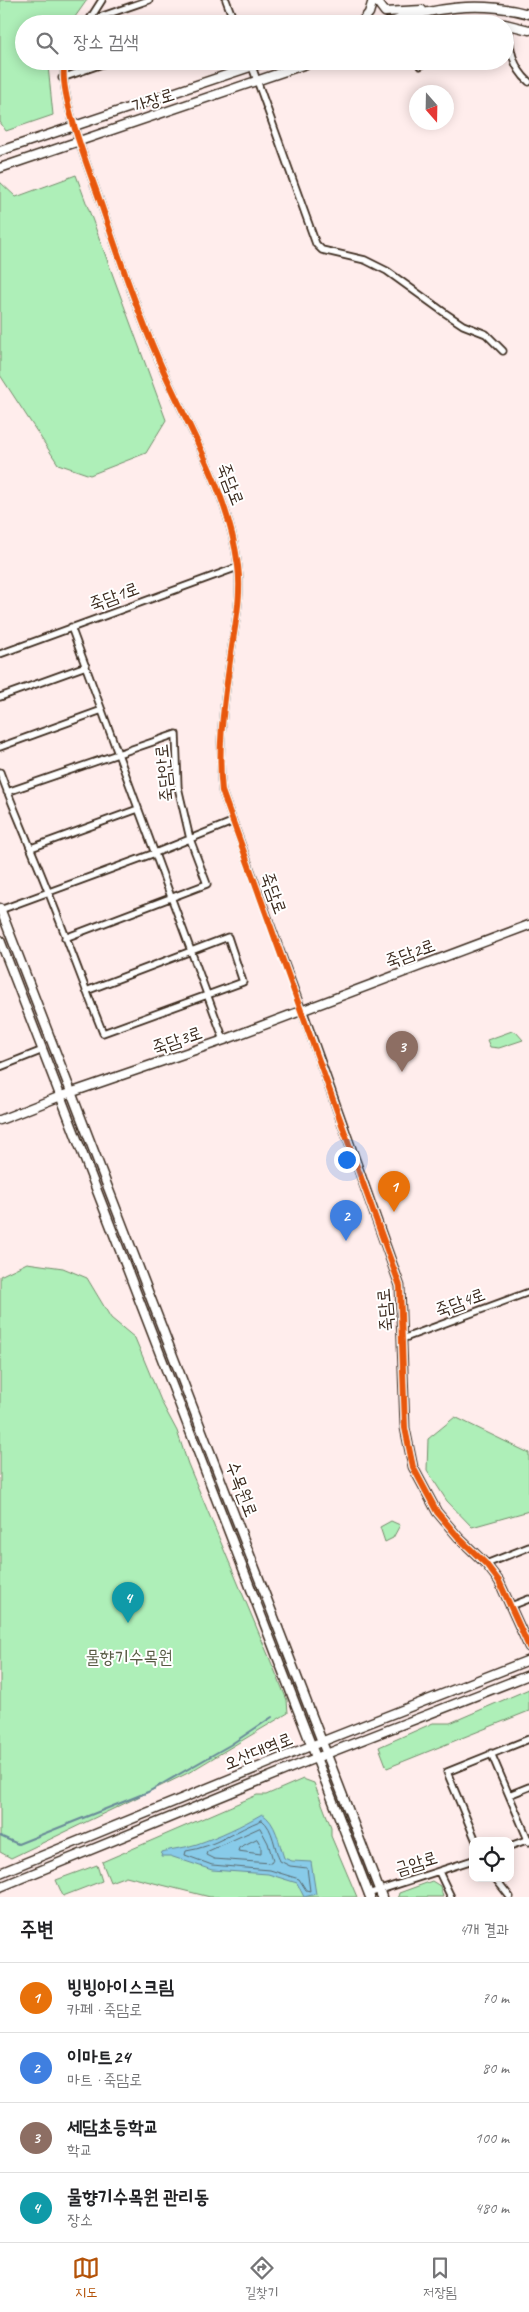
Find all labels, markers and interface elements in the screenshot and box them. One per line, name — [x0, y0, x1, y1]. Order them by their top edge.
search box — [15, 15, 514, 70]
icon: search — [33, 29, 61, 57]
text: 장소 검색 — [73, 30, 139, 54]
street label: 가장로 — [129, 83, 177, 117]
north arrow — [409, 85, 454, 130]
street label: 죽담로 — [213, 460, 249, 508]
street label: 죽담1로 — [86, 577, 142, 615]
street label: 죽담안로 — [150, 743, 178, 803]
street label: 죽담로 — [256, 869, 292, 917]
street label: 죽담2로 — [382, 934, 438, 972]
street label: 죽담3로 — [149, 1021, 205, 1059]
pin: 3 — [386, 1031, 418, 1072]
your location — [334, 1147, 360, 1173]
pin: 1 — [378, 1171, 410, 1212]
pin: 2 — [330, 1200, 362, 1241]
street label: 죽담4로 — [432, 1283, 488, 1321]
street label: 죽담로 — [372, 1287, 398, 1333]
street label: 수목원로 — [221, 1458, 263, 1520]
pin: 4 — [112, 1582, 144, 1623]
park label: 물향기수목원 — [86, 1646, 172, 1668]
street label: 오산대역로 — [220, 1727, 296, 1775]
map controls — [469, 1837, 514, 1882]
button: locate — [469, 1837, 514, 1882]
street label: 금암로 — [392, 1846, 440, 1880]
text: 주변 — [20, 1916, 54, 1942]
text: 4개 결과 — [459, 1920, 509, 1940]
text: 빙빙아이스크림 — [67, 1975, 174, 1999]
text: 1 — [32, 1988, 40, 2008]
text: 70 m — [482, 1988, 509, 2008]
text: 카페 · 죽담로 — [67, 2000, 142, 2020]
text: 이마트24 — [67, 2045, 130, 2069]
text: 2 — [32, 2058, 40, 2078]
text: 80 m — [482, 2058, 509, 2078]
text: 마트 · 죽담로 — [67, 2070, 142, 2090]
text: 세담초등학교 — [67, 2115, 159, 2139]
text: 3 — [32, 2128, 40, 2148]
text: 100 m — [475, 2128, 509, 2148]
text: 학교 — [67, 2140, 93, 2160]
text: 물향기수목원 관리동 — [67, 2185, 209, 2209]
text: 4 — [32, 2198, 40, 2218]
text: 480 m — [475, 2198, 509, 2218]
text: 장소 — [67, 2210, 93, 2230]
tab: 지도 — [72, 2254, 100, 2302]
tab: 길찾기 — [245, 2254, 279, 2302]
tab: 저장됨 — [423, 2254, 457, 2302]

